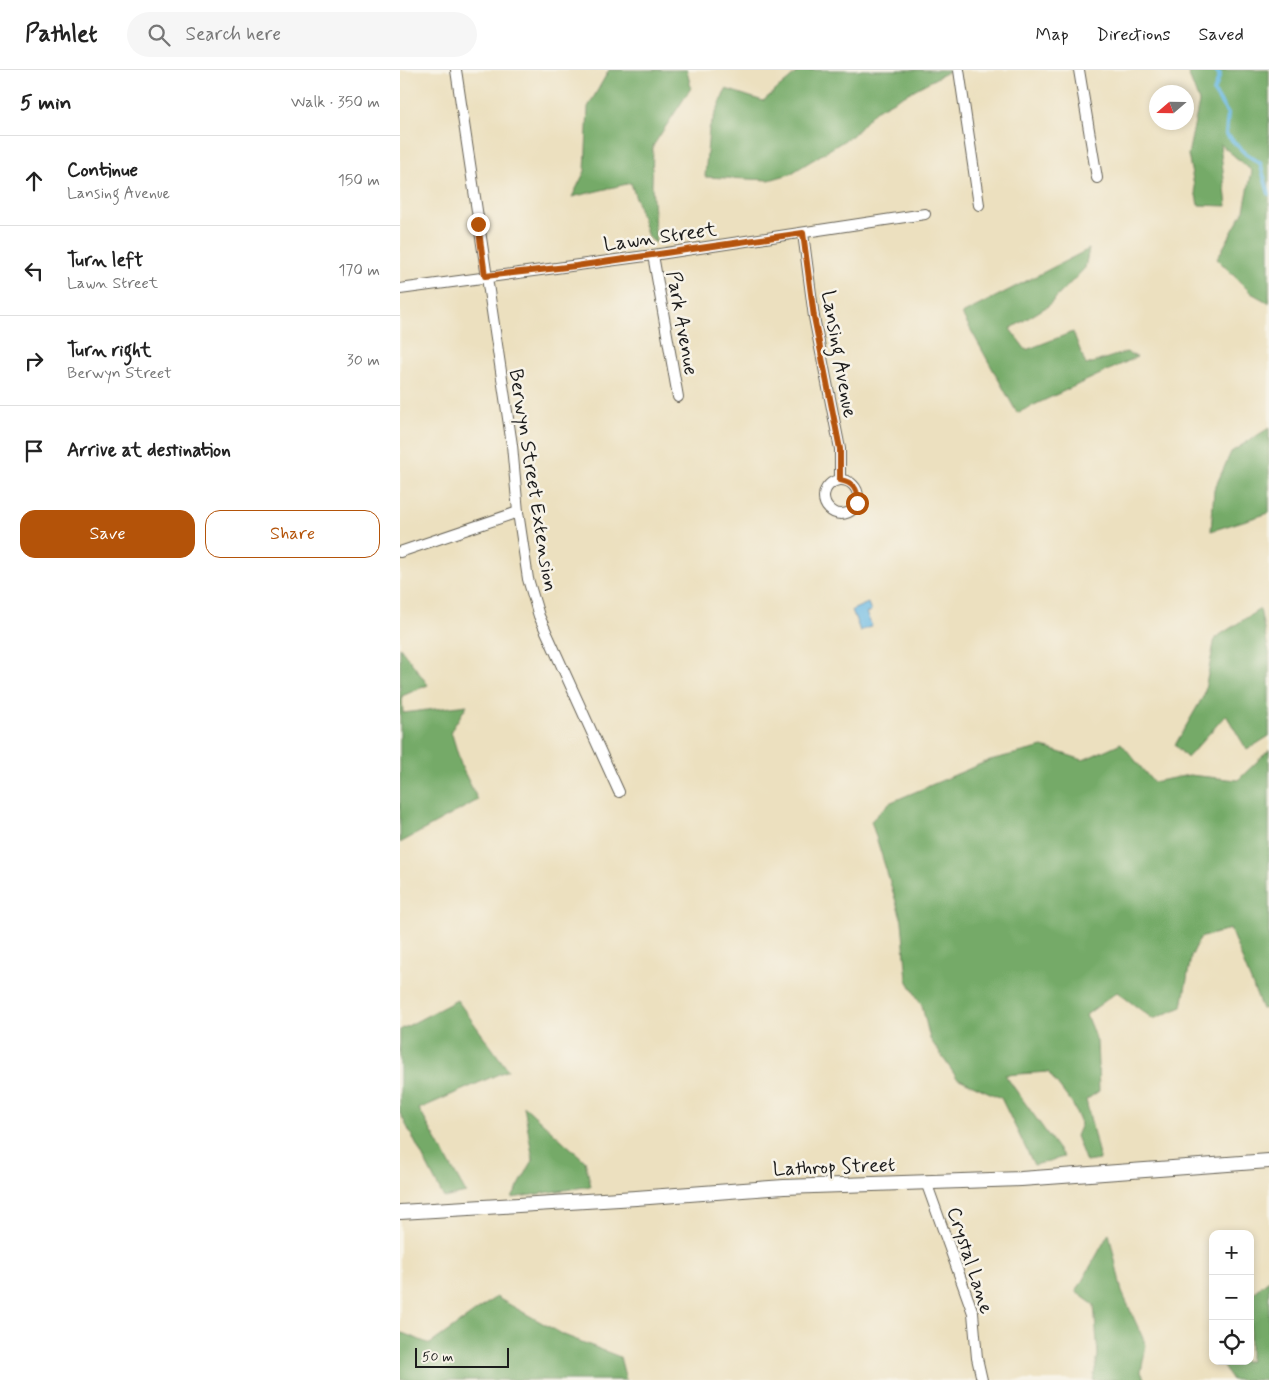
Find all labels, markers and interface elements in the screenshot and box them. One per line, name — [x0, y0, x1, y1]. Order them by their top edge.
search box — [127, 12, 477, 57]
text: Pathlet — [25, 19, 97, 50]
icon: search — [145, 21, 173, 49]
text: Search here — [185, 22, 281, 47]
text: Map — [1036, 23, 1069, 47]
text: Directions — [1097, 23, 1171, 47]
text: Saved — [1199, 23, 1244, 47]
north arrow — [1149, 85, 1194, 130]
text: 5 min — [20, 89, 72, 117]
text: Walk · 350 m — [291, 92, 380, 113]
text: Continue — [67, 158, 138, 183]
icon: ahead — [20, 167, 48, 195]
text: 150 m — [338, 170, 380, 191]
text: Lansing Avenue — [67, 183, 170, 204]
route end — [467, 213, 490, 236]
street label: Lawn Street — [602, 216, 719, 259]
text: Turn left — [67, 248, 143, 273]
icon: left — [20, 257, 48, 285]
text: 170 m — [338, 260, 380, 281]
street label: Park Avenue — [659, 269, 704, 378]
text: Lawn Street — [67, 273, 158, 294]
street label: Lansing Avenue — [812, 288, 863, 420]
text: Turn right — [67, 338, 151, 363]
icon: right — [20, 347, 48, 375]
text: 30 m — [347, 350, 380, 371]
text: Berwyn Street — [67, 363, 172, 384]
street label: Berwyn Street Extension — [502, 367, 563, 594]
icon: arrive — [20, 437, 48, 465]
text: Arrive at destination — [67, 438, 231, 463]
route start — [846, 492, 869, 515]
button: Save — [20, 510, 195, 558]
button: Share — [205, 510, 380, 558]
street label: Lathrop Street — [772, 1152, 896, 1183]
street label: Crystal Lane — [940, 1204, 1000, 1317]
map controls — [1209, 1230, 1254, 1365]
button: + — [1209, 1230, 1254, 1275]
button: − — [1209, 1275, 1254, 1320]
button: locate — [1209, 1320, 1254, 1365]
scale bar — [415, 1345, 509, 1368]
text: 50 m — [422, 1348, 453, 1366]

